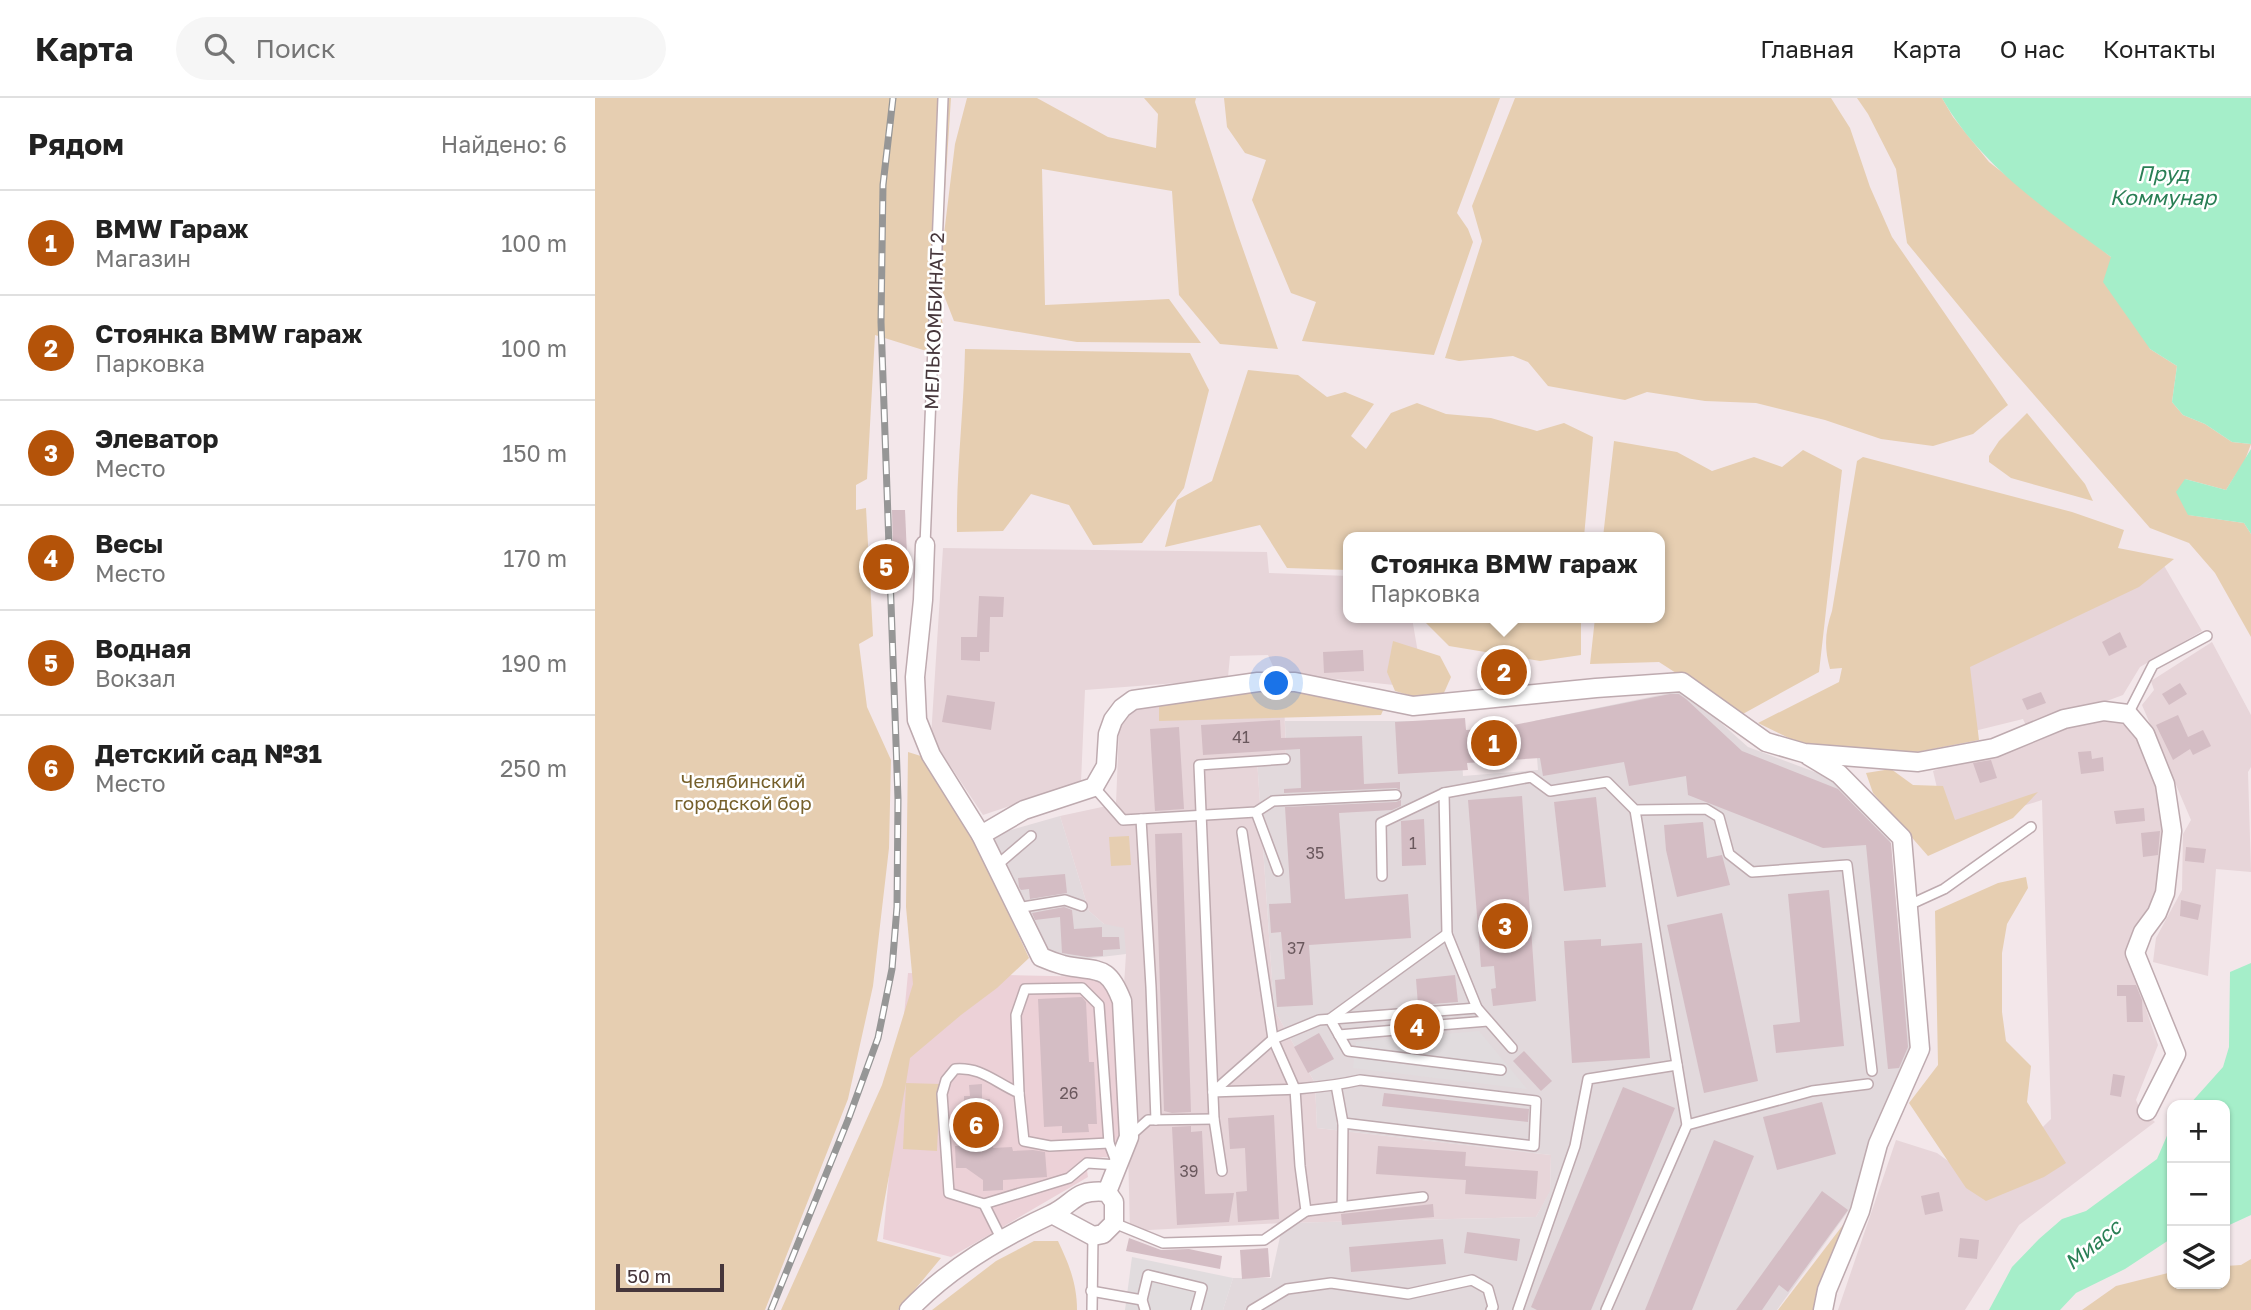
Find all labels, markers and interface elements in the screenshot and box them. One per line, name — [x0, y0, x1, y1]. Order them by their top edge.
search box — [176, 17, 666, 80]
text: Карта — [35, 29, 134, 68]
icon: search — [200, 29, 238, 67]
text: Поиск — [256, 33, 336, 64]
text: Главная — [1760, 34, 1854, 63]
text: Карта — [1892, 34, 1962, 63]
text: О нас — [2000, 34, 2065, 63]
text: Контакты — [2103, 34, 2216, 63]
text: Рядом — [28, 126, 124, 162]
text: Найдено: 6 — [441, 130, 567, 158]
water label: Пруд Коммунар — [2110, 160, 2218, 210]
text: BMW Гараж — [95, 213, 249, 244]
text: 1 — [45, 229, 57, 257]
text: 100 m — [501, 229, 567, 257]
street label: МЕЛЬКОМБИНАТ 2 — [919, 232, 948, 410]
text: Магазин — [95, 244, 191, 272]
text: Стоянка BMW гараж — [95, 318, 363, 349]
text: 2 — [44, 334, 58, 362]
text: 100 m — [501, 334, 567, 362]
text: Парковка — [95, 349, 205, 377]
text: Элеватор — [95, 423, 218, 454]
text: 3 — [44, 439, 58, 467]
text: 150 m — [502, 439, 567, 467]
text: Место — [95, 454, 166, 482]
text: Весы — [95, 528, 163, 559]
popup — [1343, 532, 1665, 623]
pin: 5 — [863, 541, 909, 593]
text: 4 — [44, 544, 58, 572]
text: 170 m — [503, 544, 567, 572]
text: Стоянка BMW гараж — [1370, 548, 1638, 579]
text: Место — [95, 559, 166, 587]
text: Парковка — [1370, 579, 1480, 607]
text: Водная — [95, 633, 191, 664]
pin: 2 — [1481, 646, 1527, 698]
text: 5 — [44, 649, 58, 677]
text: 190 m — [502, 649, 567, 677]
text: Вокзал — [95, 664, 176, 692]
your location — [1259, 666, 1293, 700]
pin: 1 — [1471, 717, 1517, 769]
house number: 41 — [1232, 727, 1250, 747]
text: Детский сад №31 — [95, 738, 322, 769]
text: 6 — [44, 754, 58, 782]
text: 250 m — [500, 754, 567, 782]
text: Место — [95, 769, 166, 797]
park label: Челябинский городской бор — [674, 769, 812, 814]
house number: 1 — [1409, 833, 1417, 853]
house number: 35 — [1306, 843, 1324, 863]
pin: 3 — [1482, 900, 1528, 952]
house number: 37 — [1287, 938, 1305, 958]
pin: 4 — [1394, 1001, 1440, 1053]
house number: 26 — [1060, 1083, 1078, 1103]
pin: 6 — [953, 1099, 999, 1151]
map controls — [2167, 1100, 2230, 1289]
button: + — [2167, 1100, 2230, 1163]
house number: 39 — [1179, 1161, 1199, 1181]
button: − — [2167, 1163, 2230, 1226]
water label: Миасс — [2059, 1212, 2127, 1275]
button: layers — [2167, 1226, 2230, 1289]
scale bar — [616, 1261, 725, 1293]
text: 50 m — [627, 1264, 671, 1287]

